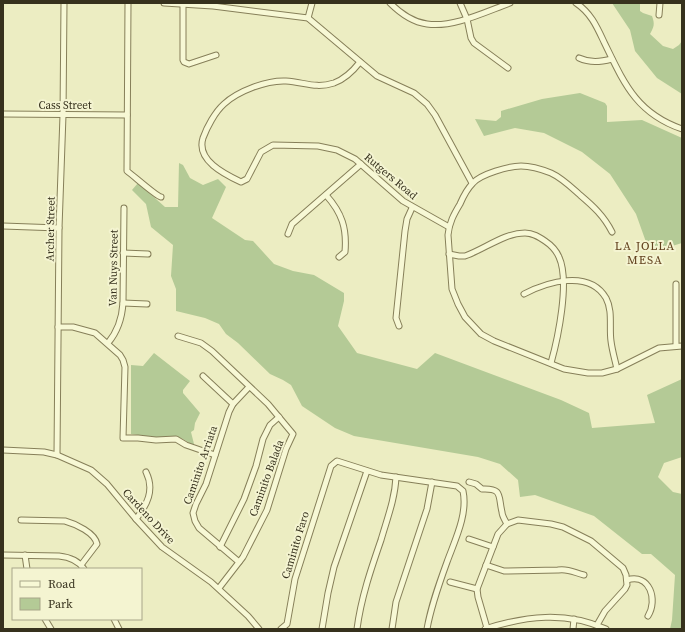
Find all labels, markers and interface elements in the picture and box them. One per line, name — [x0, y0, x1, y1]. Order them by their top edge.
street label: Cass Street — [38, 98, 92, 113]
street label: Rutgers Road — [361, 150, 421, 204]
street label: Archer Street — [42, 196, 59, 262]
street label: Van Nuys Street — [105, 229, 122, 306]
district label: LA JOLLA MESA — [615, 238, 675, 268]
street label: Caminito Arriata — [180, 423, 221, 507]
street label: Caminito Balada — [246, 437, 287, 519]
street label: Cardeno Drive — [119, 485, 178, 548]
street label: Caminito Faro — [278, 510, 313, 581]
legend — [12, 568, 142, 620]
text: Road — [48, 576, 75, 592]
text: Park — [48, 596, 73, 612]

